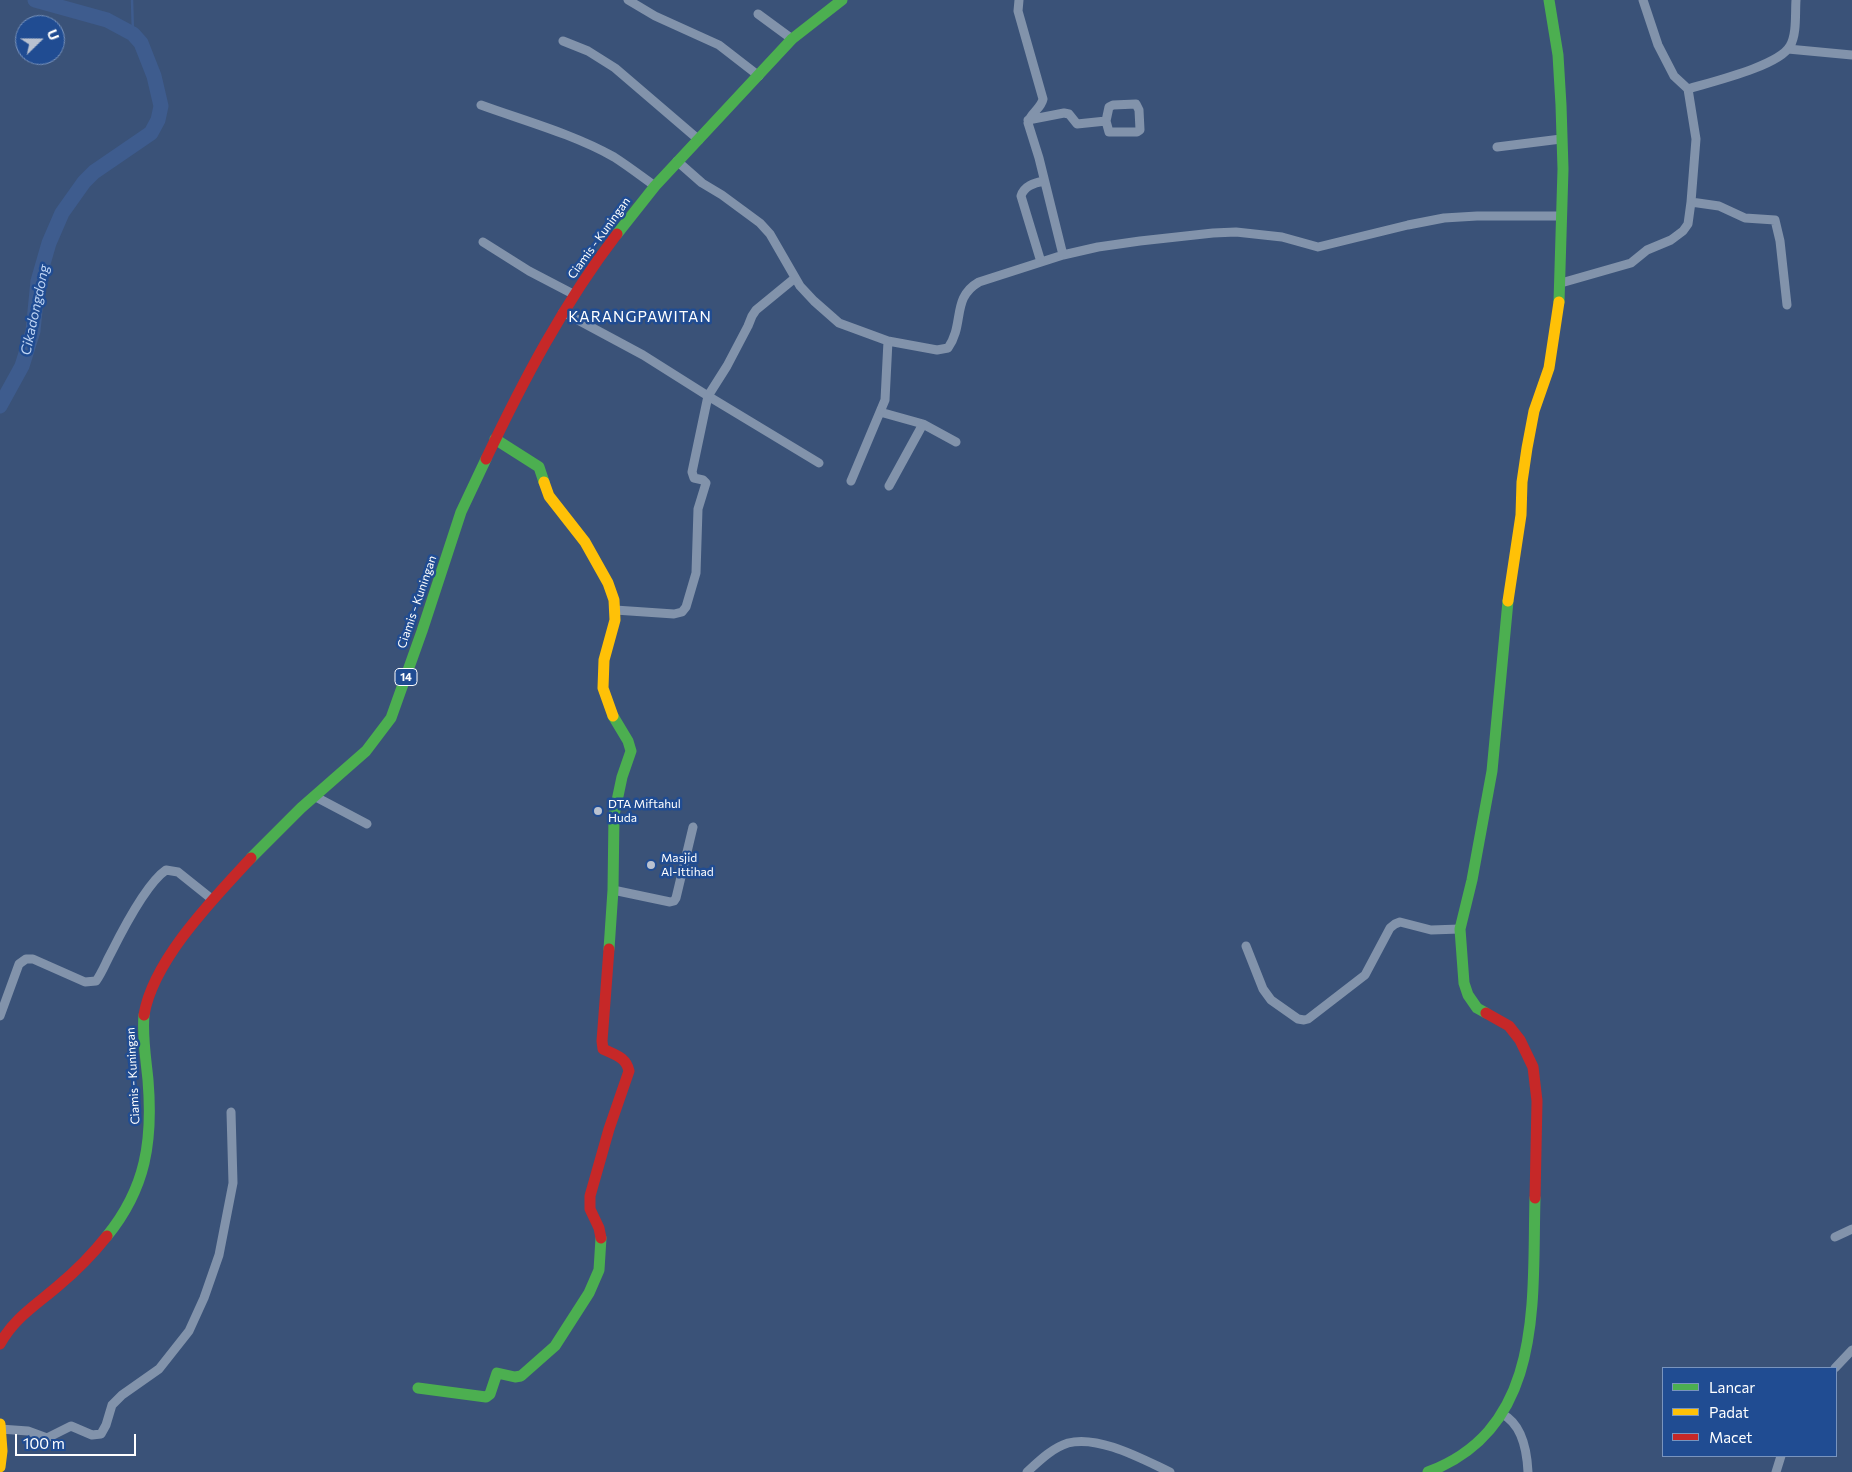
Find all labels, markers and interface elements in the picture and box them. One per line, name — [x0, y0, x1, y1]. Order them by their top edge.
north arrow — [15, 15, 65, 65]
text: U — [44, 27, 63, 42]
street label: Ciamis - Kuningan — [565, 194, 633, 282]
water label: Cikadongdong — [17, 263, 53, 357]
district label: KARANGPAWITAN — [567, 308, 713, 326]
street label: Ciamis - Kuningan — [394, 554, 440, 650]
road number: 14 — [395, 669, 417, 686]
place label: DTA Miftahul Huda — [608, 797, 681, 825]
marker: DTA Miftahul Huda — [592, 805, 604, 817]
place label: Masjid Al-Ittihad — [661, 851, 714, 879]
marker: Masjid Al-Ittihad — [645, 859, 657, 871]
street label: Ciamis - Kuningan — [123, 1027, 143, 1125]
legend — [1662, 1367, 1837, 1457]
text: Lancar — [1709, 1378, 1755, 1396]
text: Padat — [1709, 1403, 1749, 1421]
scale bar — [18, 1424, 139, 1456]
text: Macet — [1709, 1428, 1752, 1446]
text: 100 m — [23, 1434, 65, 1452]

